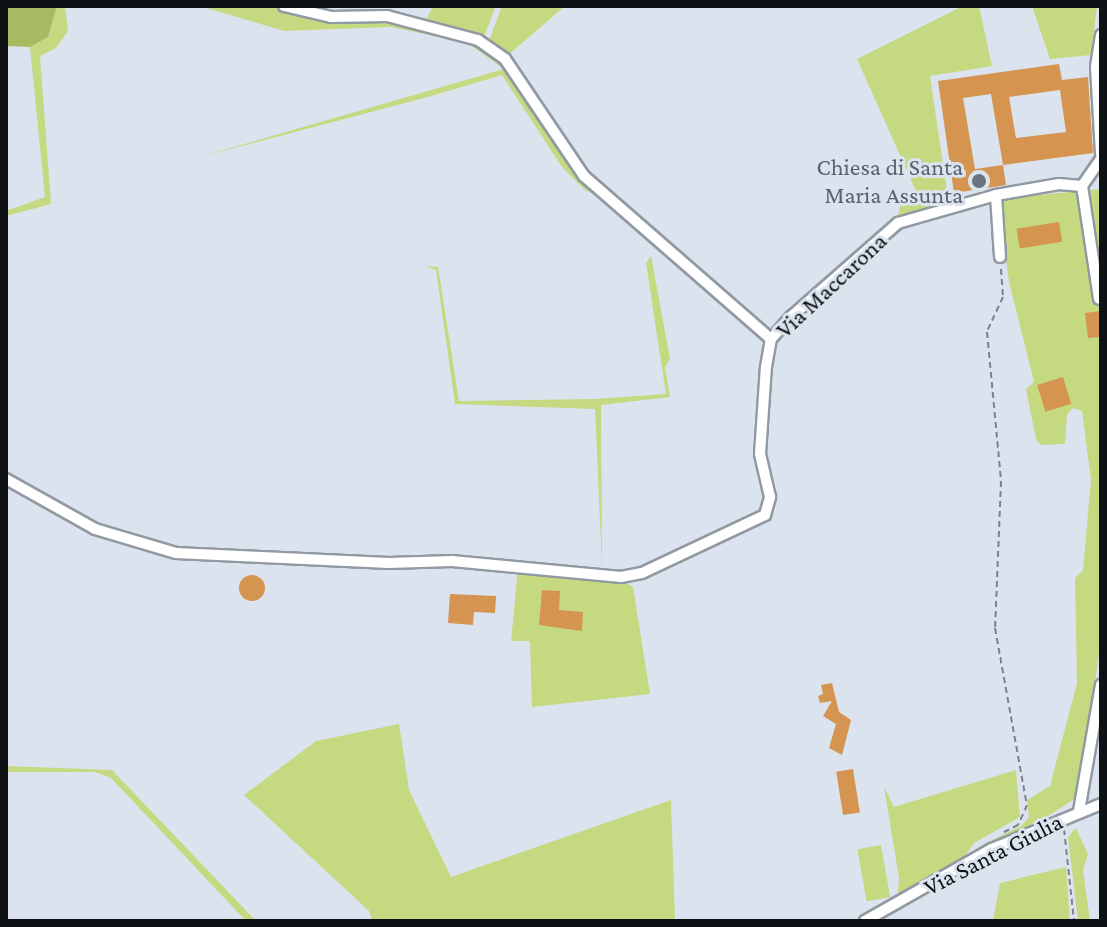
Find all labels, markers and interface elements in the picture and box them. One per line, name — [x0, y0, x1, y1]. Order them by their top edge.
place label: Chiesa di Santa Maria Assunta — [817, 153, 963, 209]
marker: Chiesa di Santa Maria Assunta — [970, 172, 988, 190]
street label: Via Maccarona — [770, 226, 892, 344]
street label: Via Santa Giulia — [919, 807, 1067, 901]

